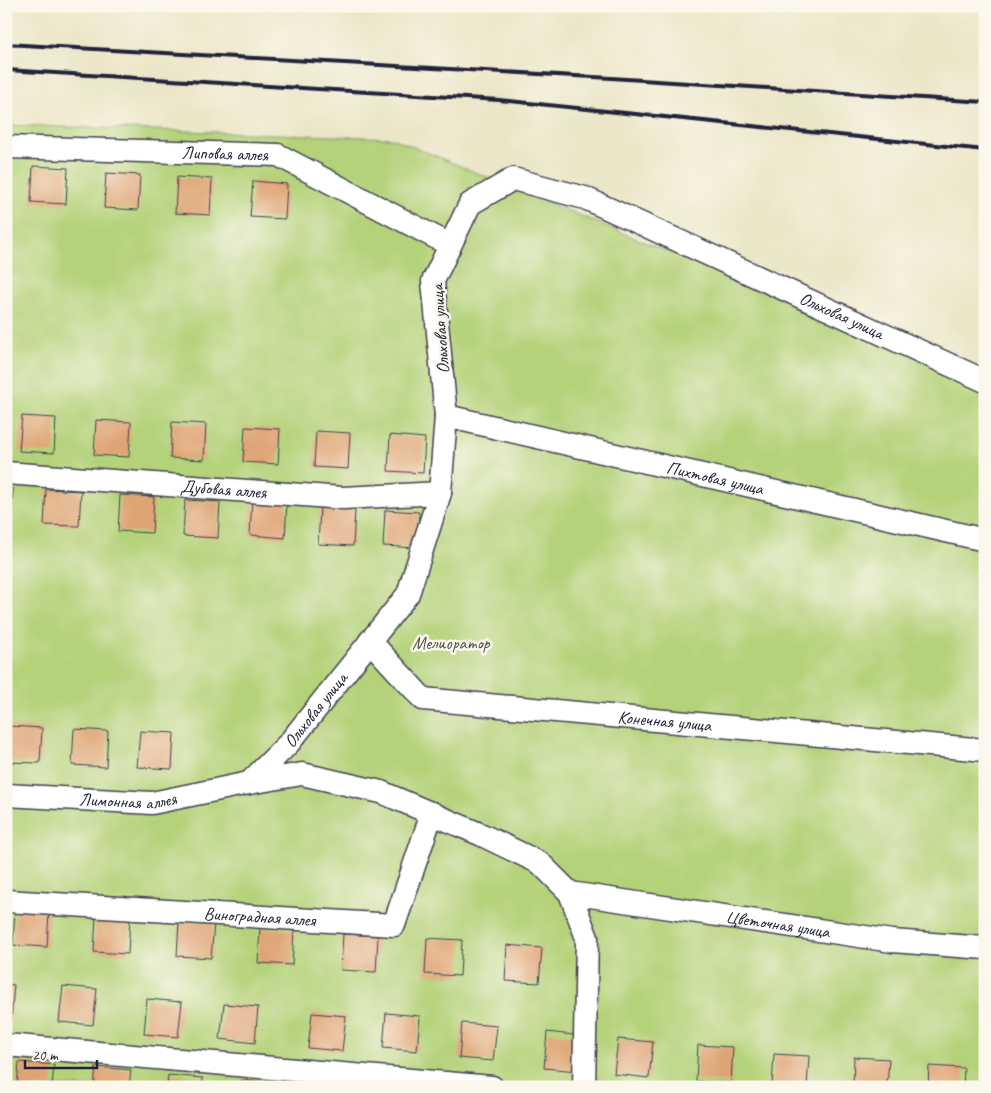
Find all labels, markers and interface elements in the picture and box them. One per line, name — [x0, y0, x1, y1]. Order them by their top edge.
street label: Липовая аллея — [181, 141, 270, 166]
street label: Ольховая улица — [426, 282, 454, 375]
street label: Ольховая улица — [796, 287, 889, 345]
street label: Пихтовая улица — [664, 456, 767, 500]
street label: Дубовая аллея — [180, 475, 269, 503]
park label: Мелиоратор — [412, 632, 491, 654]
street label: Ольховая улица — [279, 667, 353, 752]
street label: Конечная улица — [617, 706, 713, 736]
street label: Лимонная аллея — [78, 787, 180, 814]
street label: Виноградная аллея — [203, 902, 317, 931]
street label: Цветочная улица — [724, 905, 832, 943]
scale bar — [25, 1038, 98, 1070]
text: 20 m — [32, 1046, 59, 1065]

